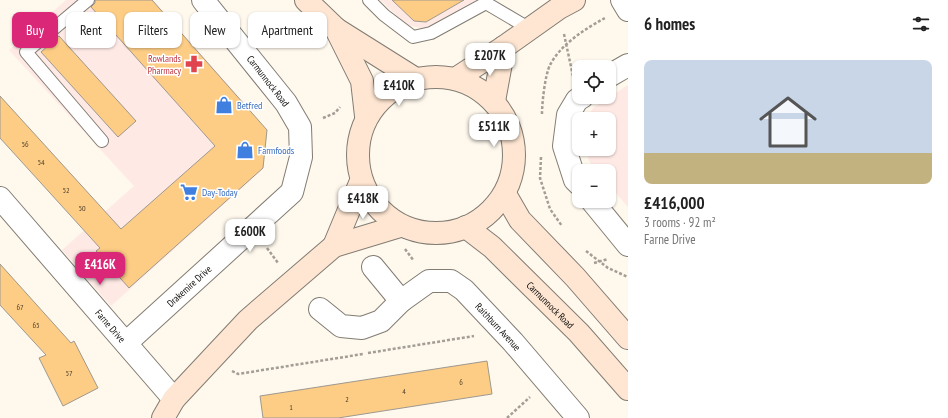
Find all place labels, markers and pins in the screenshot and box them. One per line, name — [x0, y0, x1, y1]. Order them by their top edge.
pin: £207K — [462, 43, 518, 77]
place label: Rowlands Pharmacy — [148, 52, 182, 77]
pharmacy icon: Rowlands Pharmacy — [184, 54, 204, 74]
pin: £410K — [371, 73, 427, 107]
shop icon: Betfred — [214, 95, 234, 115]
place label: Betfred — [237, 99, 262, 112]
pin: £511K — [466, 114, 522, 148]
shop icon: Farmfoods — [235, 140, 255, 160]
place label: Farmfoods — [258, 144, 295, 157]
supermarket icon: Day-Today — [179, 182, 199, 202]
place label: Day-Today — [202, 186, 238, 199]
pin: £418K — [335, 186, 391, 220]
pin: £600K — [222, 219, 278, 253]
pin: £416K — [72, 252, 128, 286]

